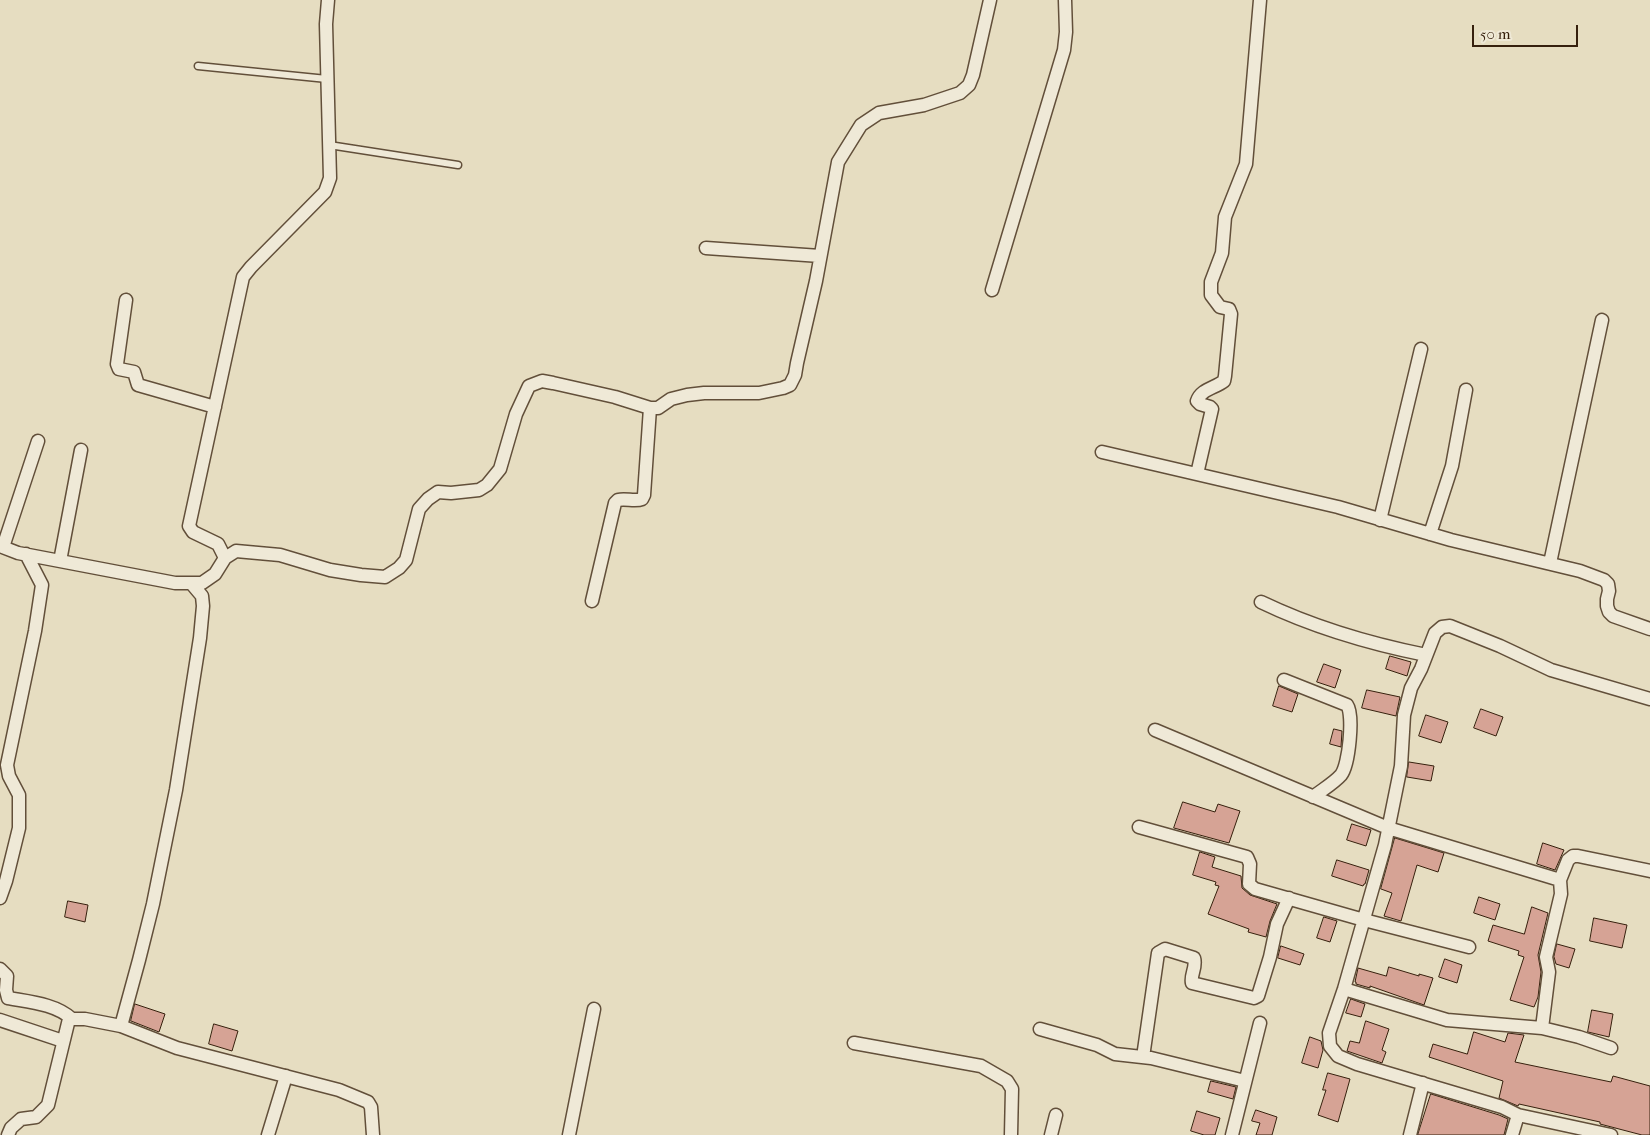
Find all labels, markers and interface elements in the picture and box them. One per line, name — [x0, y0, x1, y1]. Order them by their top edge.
scale bar — [1475, 15, 1581, 47]
text: 50 m — [1480, 25, 1510, 43]

